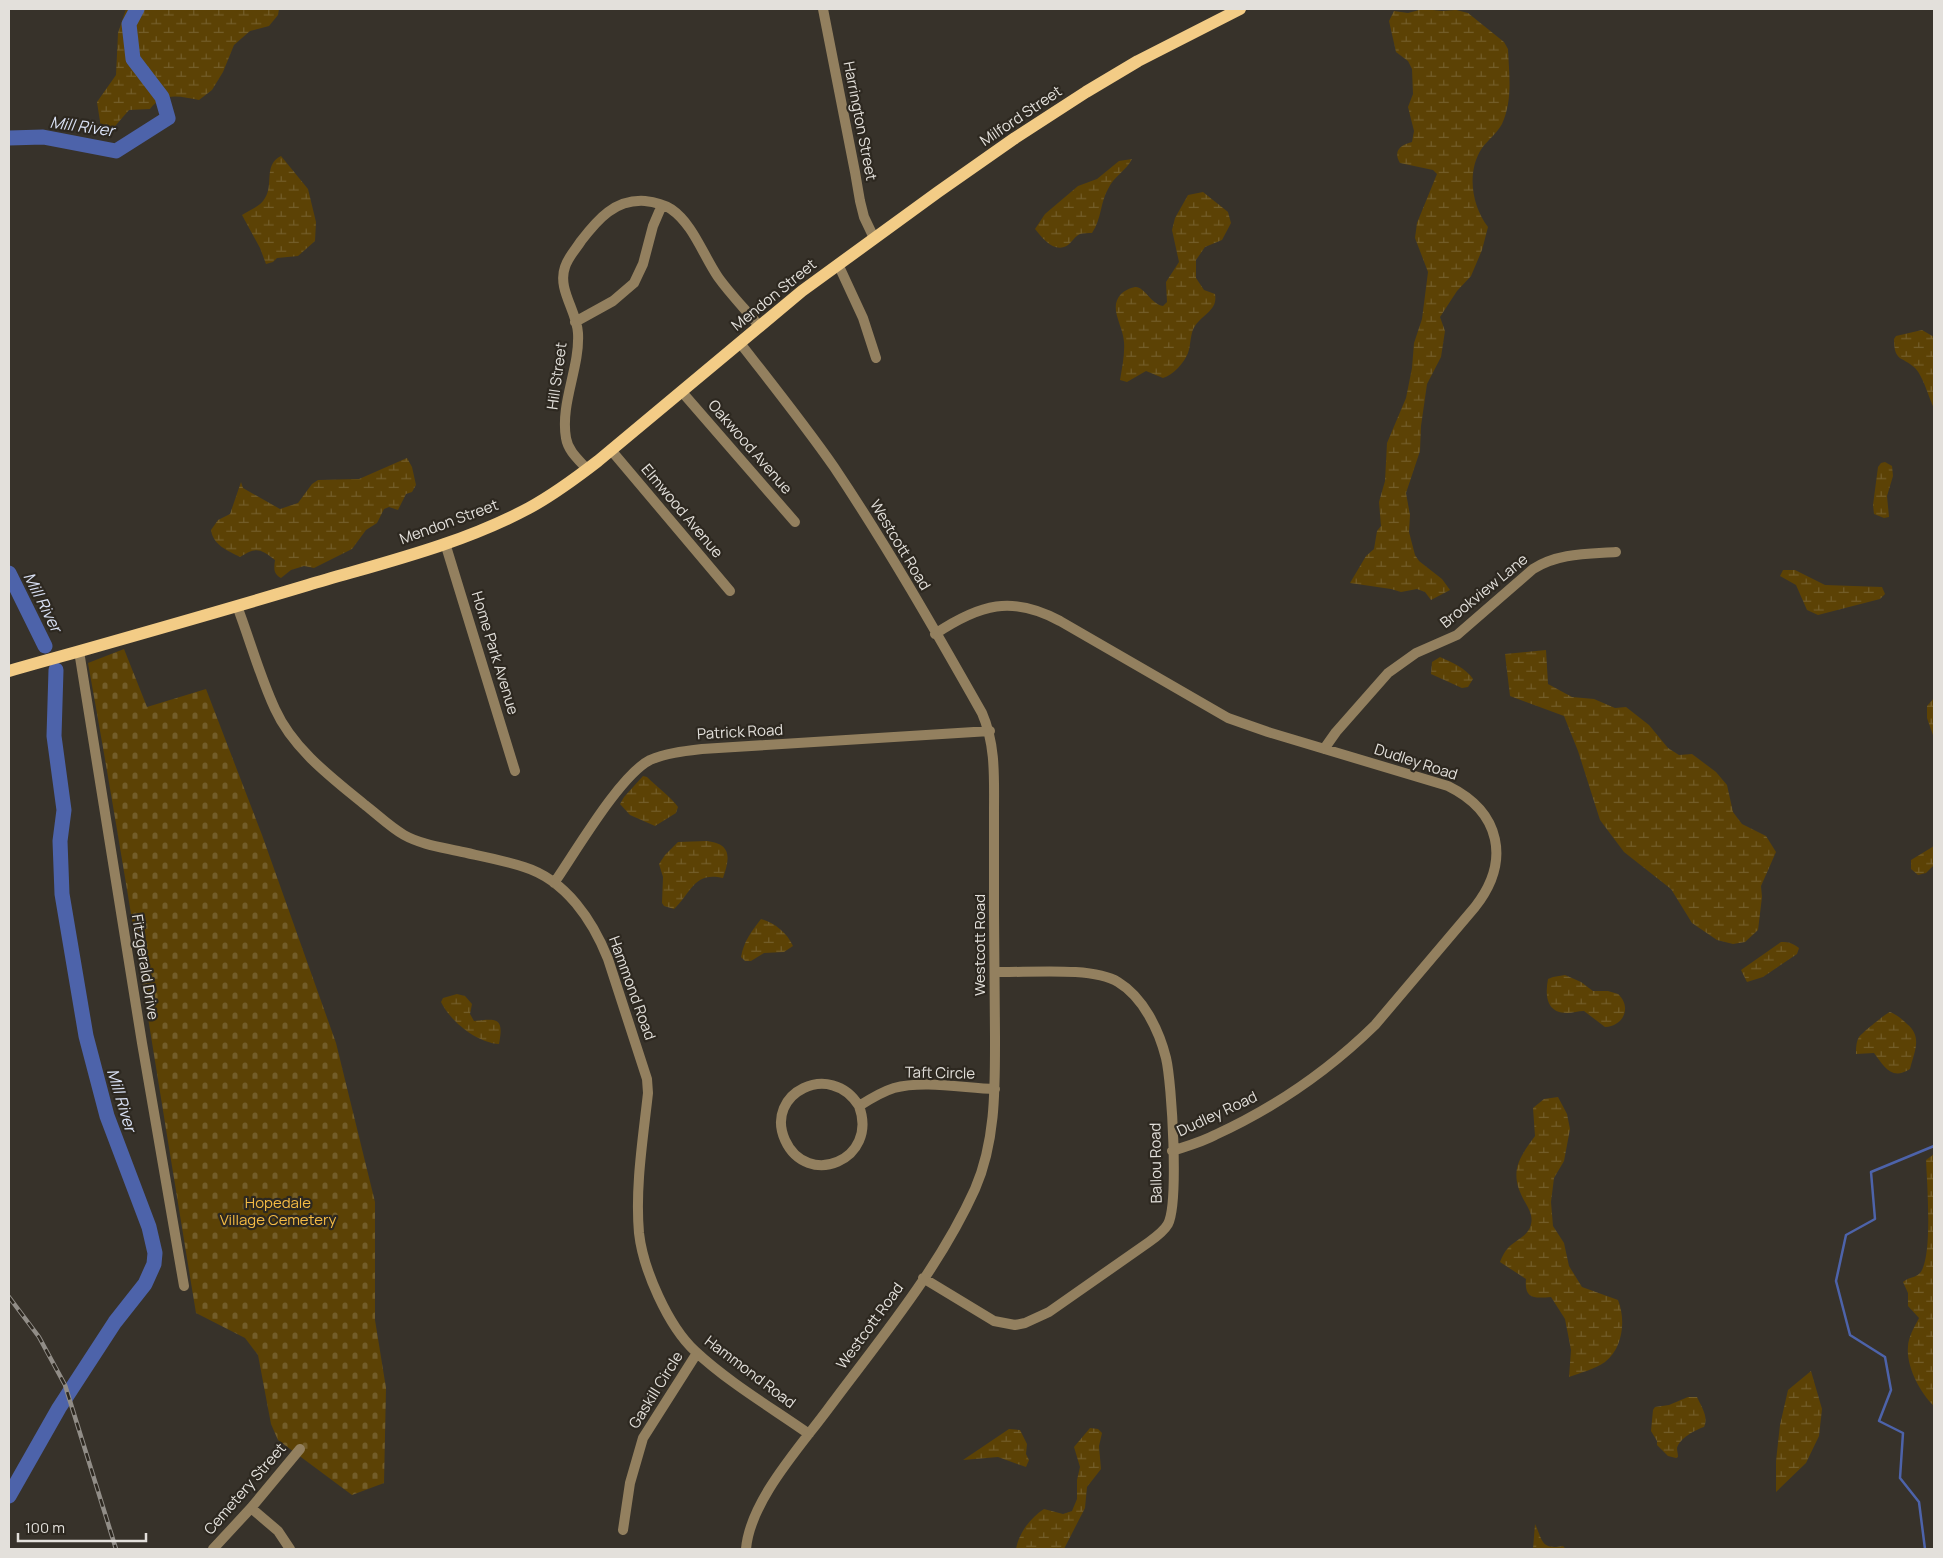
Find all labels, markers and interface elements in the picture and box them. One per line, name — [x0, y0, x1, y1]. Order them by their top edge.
street label: Harrington Street — [839, 59, 882, 182]
street label: Milford Street — [976, 80, 1066, 151]
water label: Mill River — [48, 111, 118, 142]
street label: Mendon Street — [727, 254, 821, 335]
street label: Hill Street — [541, 341, 572, 411]
street label: Oakwood Avenue — [703, 395, 797, 499]
street label: Elmwood Avenue — [637, 459, 728, 562]
street label: Mendon Street — [396, 494, 501, 549]
street label: Westcott Road — [865, 496, 936, 594]
street label: Brookview Lane — [1435, 549, 1532, 633]
water label: Mill River — [19, 568, 68, 638]
street label: Home Park Avenue — [467, 589, 524, 717]
street label: Patrick Road — [696, 719, 784, 744]
street label: Dudley Road — [1372, 738, 1461, 785]
street label: Westcott Road — [969, 894, 990, 996]
street label: Fitzgerald Drive — [127, 913, 164, 1021]
street label: Hammond Road — [604, 933, 661, 1043]
street label: Taft Circle — [905, 1061, 976, 1084]
water label: Mill River — [102, 1066, 143, 1136]
street label: Dudley Road — [1173, 1086, 1260, 1141]
street label: Ballou Road — [1144, 1122, 1167, 1204]
park label: Hopedale Village Cemetery — [220, 1192, 336, 1230]
street label: Westcott Road — [831, 1278, 908, 1373]
street label: Hammond Road — [700, 1330, 800, 1413]
street label: Gaskill Circle — [623, 1347, 688, 1432]
street label: Cemetery Street — [199, 1438, 290, 1539]
scale bar — [18, 1510, 145, 1542]
text: 100 m — [25, 1517, 65, 1538]

